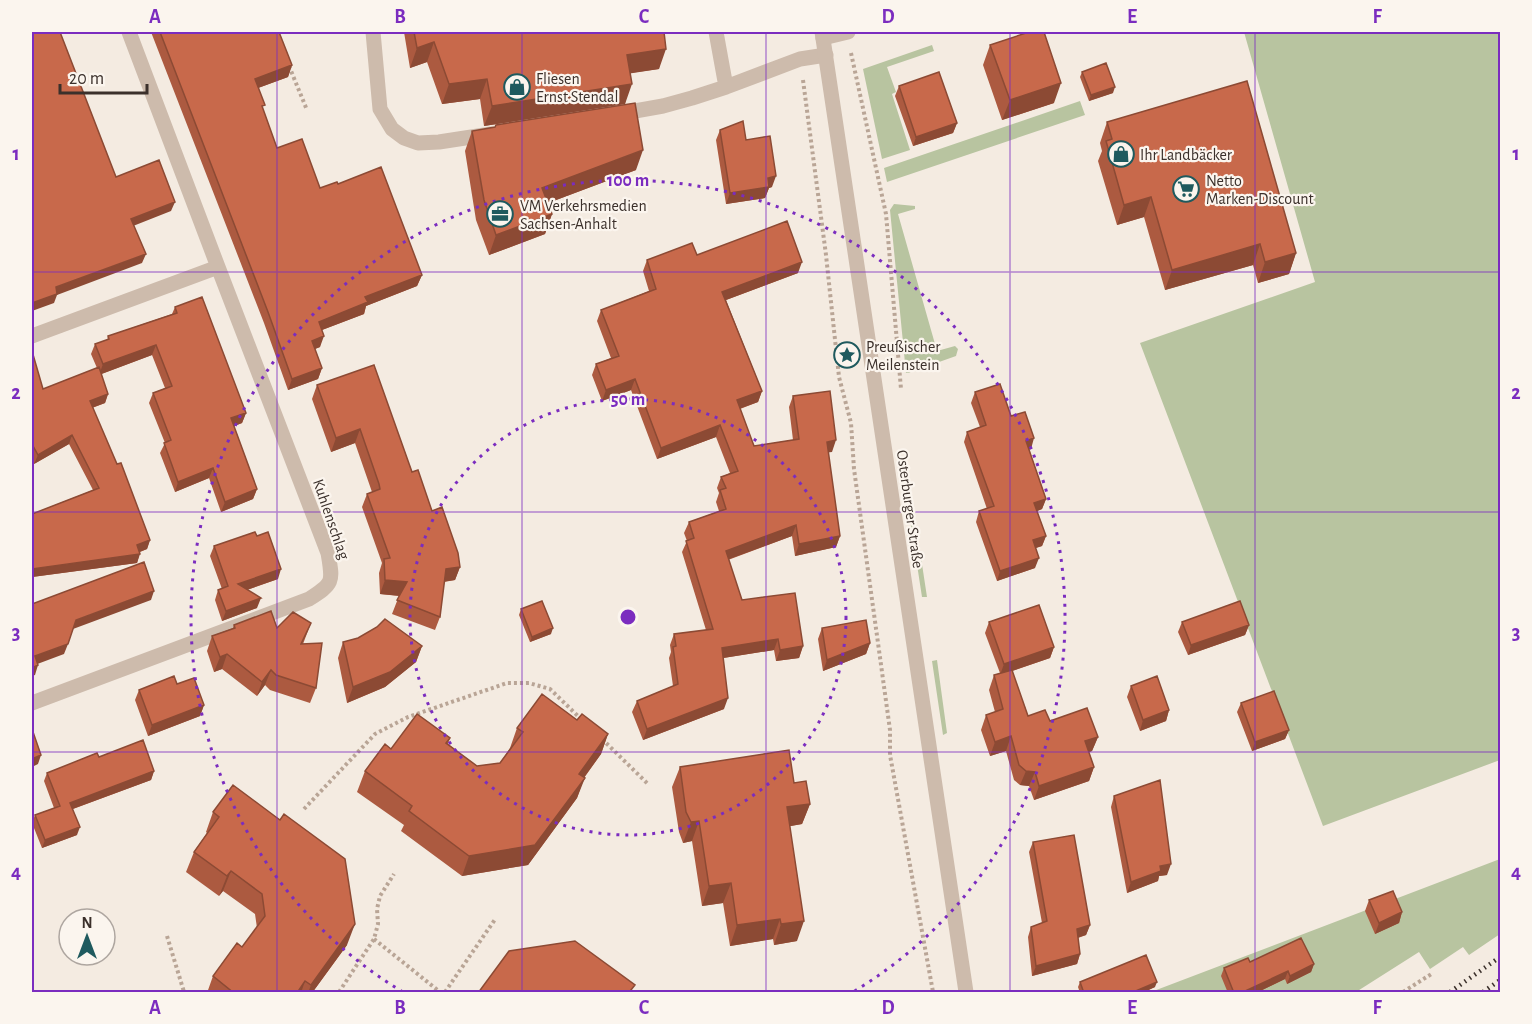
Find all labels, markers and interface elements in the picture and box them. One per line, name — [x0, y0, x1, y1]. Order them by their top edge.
text: A — [149, 7, 161, 27]
text: B — [394, 7, 406, 27]
text: C — [639, 7, 650, 27]
text: D — [881, 7, 895, 27]
text: E — [1127, 7, 1137, 27]
text: F — [1372, 7, 1382, 27]
scale bar — [60, 57, 147, 95]
text: 20 m — [69, 70, 104, 88]
place label: Fliesen Ernst Stendal — [536, 71, 618, 105]
shop icon: Fliesen Ernst Stendal — [502, 72, 532, 102]
shop icon: Ihr Landbäcker — [1106, 139, 1136, 169]
text: 1 — [12, 144, 20, 164]
text: 1 — [1512, 144, 1520, 164]
place label: Ihr Landbäcker — [1140, 147, 1233, 163]
text: 100 m — [607, 172, 649, 190]
place label: Netto Marken-Discount — [1206, 173, 1314, 207]
supermarket icon: Netto Marken-Discount — [1171, 174, 1201, 204]
place label: VM Verkehrsmedien Sachsen-Anhalt — [520, 198, 647, 232]
office icon: VM Verkehrsmedien Sachsen-Anhalt — [485, 199, 515, 229]
place label: Preußischer Meilenstein — [866, 339, 941, 373]
place icon: Preußischer Meilenstein — [832, 340, 862, 370]
text: 2 — [11, 383, 21, 403]
text: 2 — [1511, 383, 1521, 403]
text: 50 m — [611, 391, 645, 409]
street label: Osterburger Straße — [894, 449, 926, 569]
street label: Kuhlenschlag — [310, 477, 352, 562]
centre of rings — [618, 607, 638, 627]
text: 3 — [12, 623, 20, 643]
text: 3 — [1512, 623, 1520, 643]
text: 4 — [11, 862, 21, 882]
text: 4 — [1511, 862, 1521, 882]
north arrow — [57, 907, 117, 967]
text: N — [81, 915, 93, 931]
text: A — [149, 998, 161, 1018]
text: B — [394, 998, 406, 1018]
text: C — [639, 998, 650, 1018]
text: D — [881, 998, 895, 1018]
text: E — [1127, 998, 1137, 1018]
text: F — [1372, 998, 1382, 1018]

